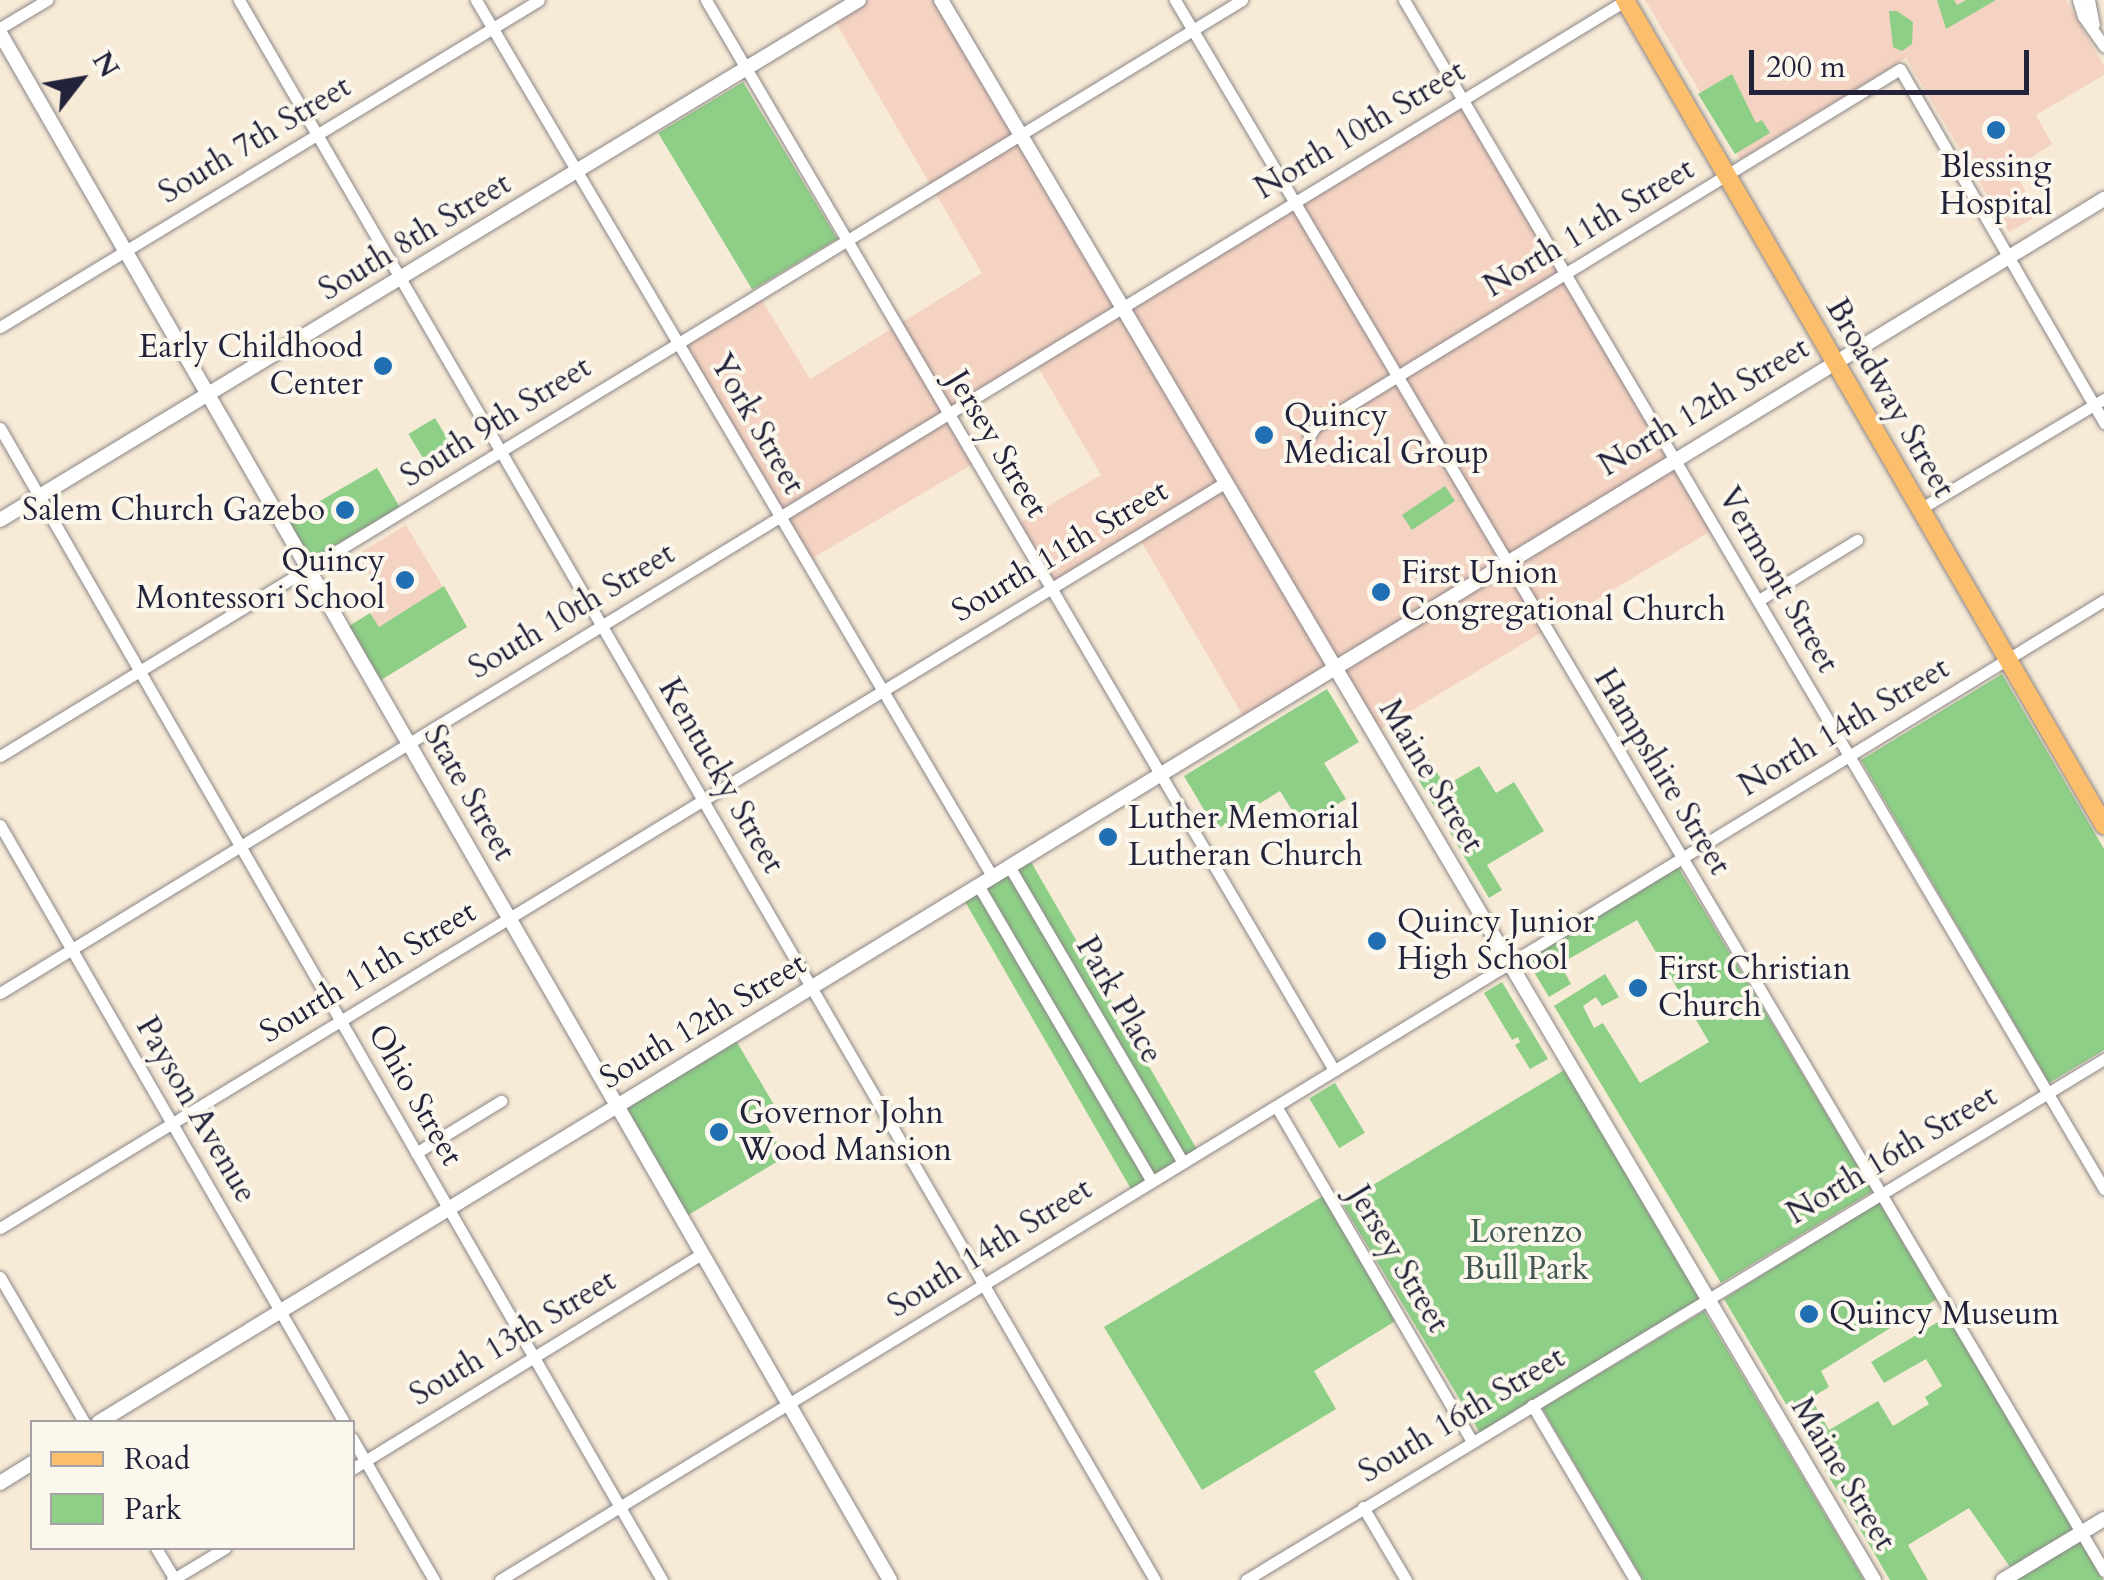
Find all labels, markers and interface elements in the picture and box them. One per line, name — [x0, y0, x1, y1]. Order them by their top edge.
north arrow — [30, 30, 130, 130]
scale bar — [1754, 30, 2034, 92]
text: N — [83, 44, 128, 85]
text: 200 m — [1766, 47, 1846, 88]
street label: North 10th Street — [1248, 52, 1472, 208]
street label: South 7th Street — [152, 68, 358, 212]
marker: Blessing Hospital — [1983, 117, 2009, 143]
place label: Blessing Hospital — [1940, 149, 2052, 224]
street label: North 11th Street — [1477, 150, 1701, 306]
street label: South 8th Street — [312, 165, 518, 309]
street label: Broadway Street — [1817, 292, 1963, 504]
place label: Early Childhood Center — [139, 329, 363, 404]
street label: North 12th Street — [1592, 329, 1816, 485]
street label: York Street — [701, 347, 813, 501]
street label: South 9th Street — [394, 348, 598, 496]
marker: Early Childhood Center — [372, 355, 394, 377]
street label: Jersey Street — [938, 364, 1056, 524]
place label: Quincy Medical Group — [1284, 398, 1489, 473]
marker: Quincy Medical Group — [1253, 424, 1275, 446]
street label: Sourth 11th Street — [945, 471, 1175, 631]
street label: Vermont Street — [1709, 480, 1847, 680]
place label: Salem Church Gazebo — [22, 491, 325, 529]
marker: Salem Church Gazebo — [334, 499, 356, 521]
street label: South 10th Street — [462, 534, 682, 688]
place label: Quincy Montessori School — [136, 543, 385, 618]
place label: First Union Congregational Church — [1401, 555, 1725, 630]
marker: Quincy Montessori School — [394, 569, 416, 591]
marker: First Union Congregational Church — [1370, 581, 1392, 603]
street label: North 14th Street — [1732, 649, 1956, 805]
street label: Hampshire Street — [1585, 662, 1739, 882]
street label: Kentucky Street — [650, 672, 792, 880]
street label: Maine Street — [1370, 693, 1492, 859]
street label: State Street — [415, 718, 523, 868]
place label: Luther Memorial Lutheran Church — [1128, 800, 1363, 875]
marker: Luther Memorial Lutheran Church — [1097, 826, 1119, 848]
street label: Sourth 11th Street — [253, 892, 483, 1052]
place label: Quincy Junior High School — [1397, 904, 1594, 979]
street label: Park Place — [1067, 930, 1171, 1070]
marker: Quincy Junior High School — [1366, 930, 1388, 952]
street label: South 12th Street — [593, 944, 813, 1098]
place label: First Christian Church — [1658, 951, 1851, 1026]
marker: First Christian Church — [1627, 977, 1649, 999]
street label: Payson Avenue — [127, 1010, 265, 1210]
street label: Ohio Street — [359, 1017, 471, 1173]
street label: North 16th Street — [1780, 1077, 2004, 1233]
place label: Governor John Wood Mansion — [739, 1095, 952, 1170]
marker: Governor John Wood Mansion — [708, 1121, 730, 1143]
street label: South 14th Street — [881, 1170, 1099, 1326]
street label: Jersey Street — [1339, 1179, 1457, 1339]
park label: Lorenzo Bull Park — [1463, 1214, 1589, 1289]
street label: South 13th Street — [403, 1261, 623, 1415]
place label: Quincy Museum — [1829, 1295, 2059, 1333]
marker: Quincy Museum — [1798, 1303, 1820, 1325]
street label: South 16th Street — [1352, 1338, 1572, 1492]
street label: Maine Street — [1782, 1391, 1904, 1557]
legend — [30, 1420, 355, 1550]
text: Road — [124, 1439, 190, 1480]
text: Park — [124, 1489, 182, 1530]

